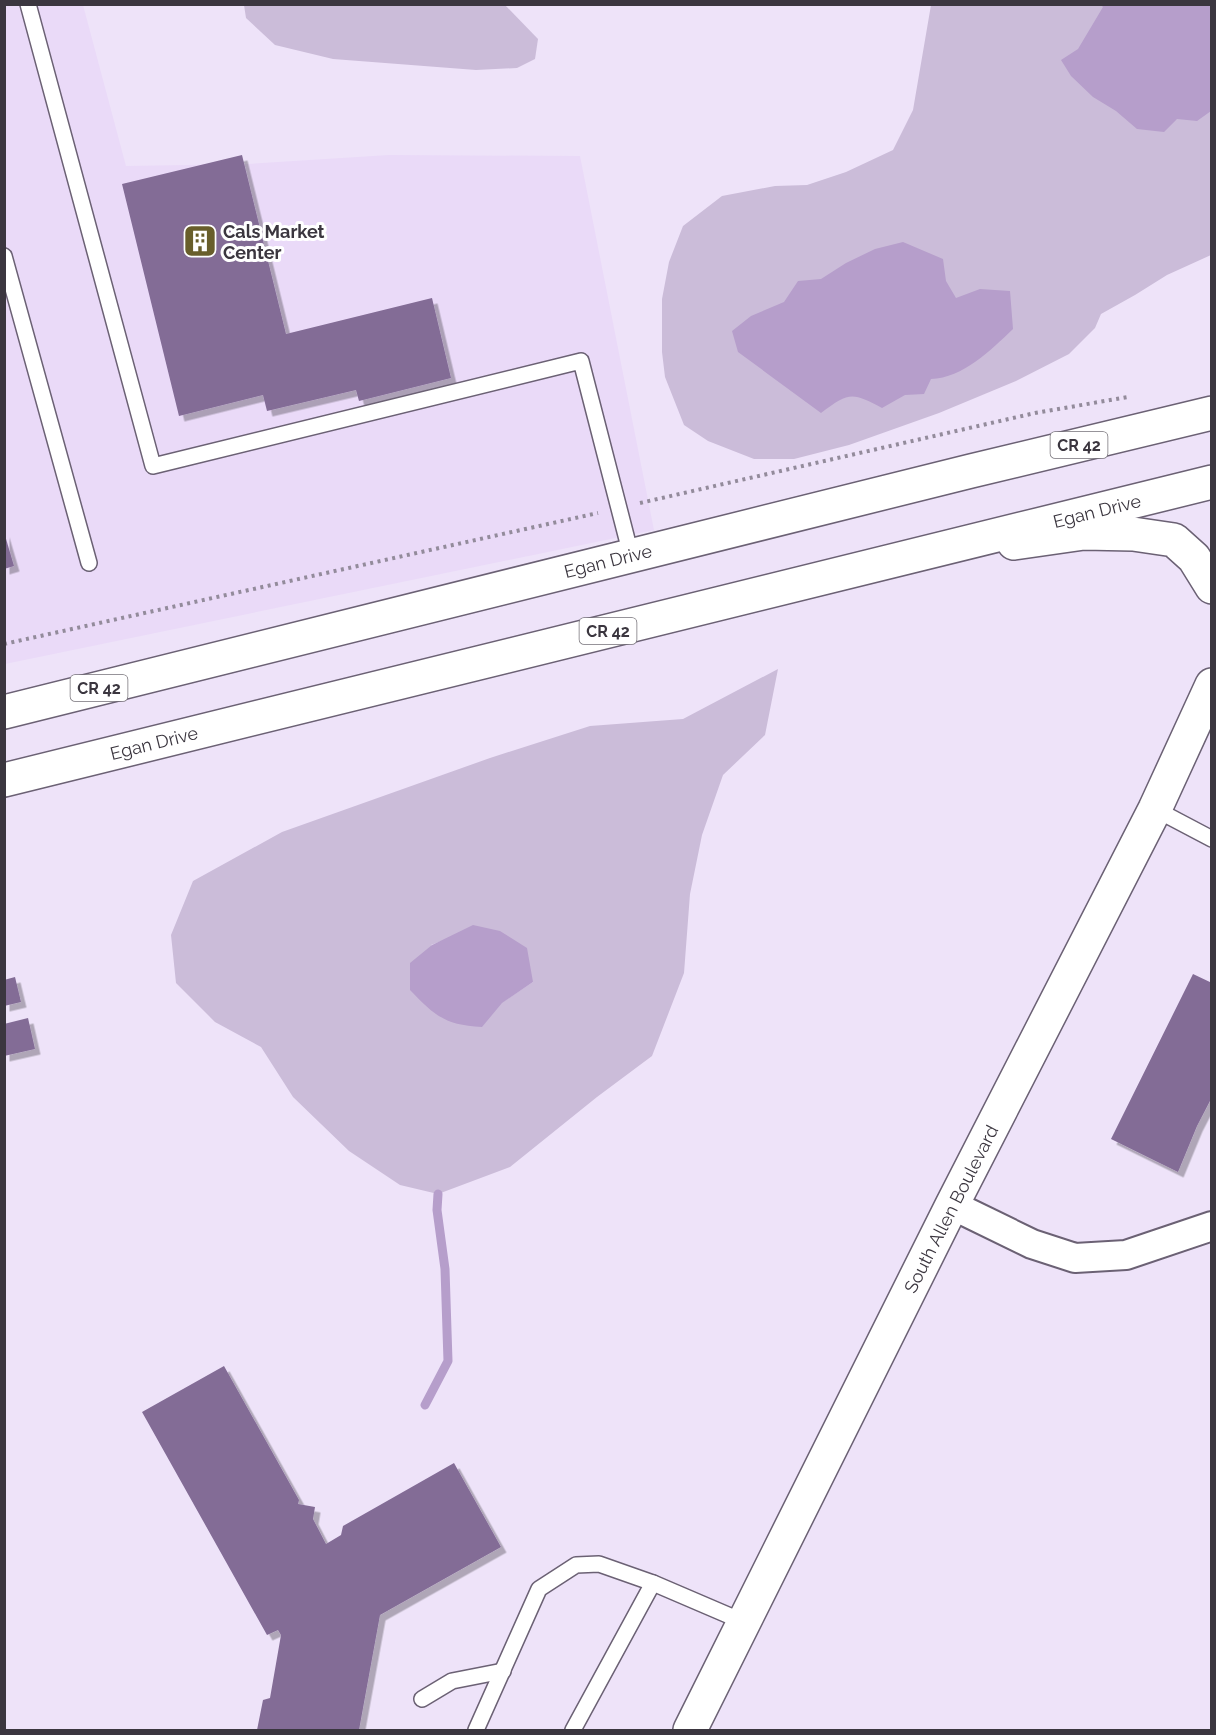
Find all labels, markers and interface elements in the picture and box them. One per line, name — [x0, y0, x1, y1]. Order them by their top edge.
place label: Cals Market Center — [223, 221, 325, 263]
building icon: Cals Market Center — [182, 223, 218, 259]
road number: CR 42 — [1050, 432, 1108, 458]
street label: Egan Drive — [1051, 490, 1143, 532]
street label: Egan Drive — [562, 540, 654, 582]
road number: CR 42 — [580, 618, 636, 644]
road number: CR 42 — [70, 675, 128, 701]
street label: Egan Drive — [108, 722, 200, 764]
street label: South Allen Boulevard — [900, 1122, 1002, 1296]

